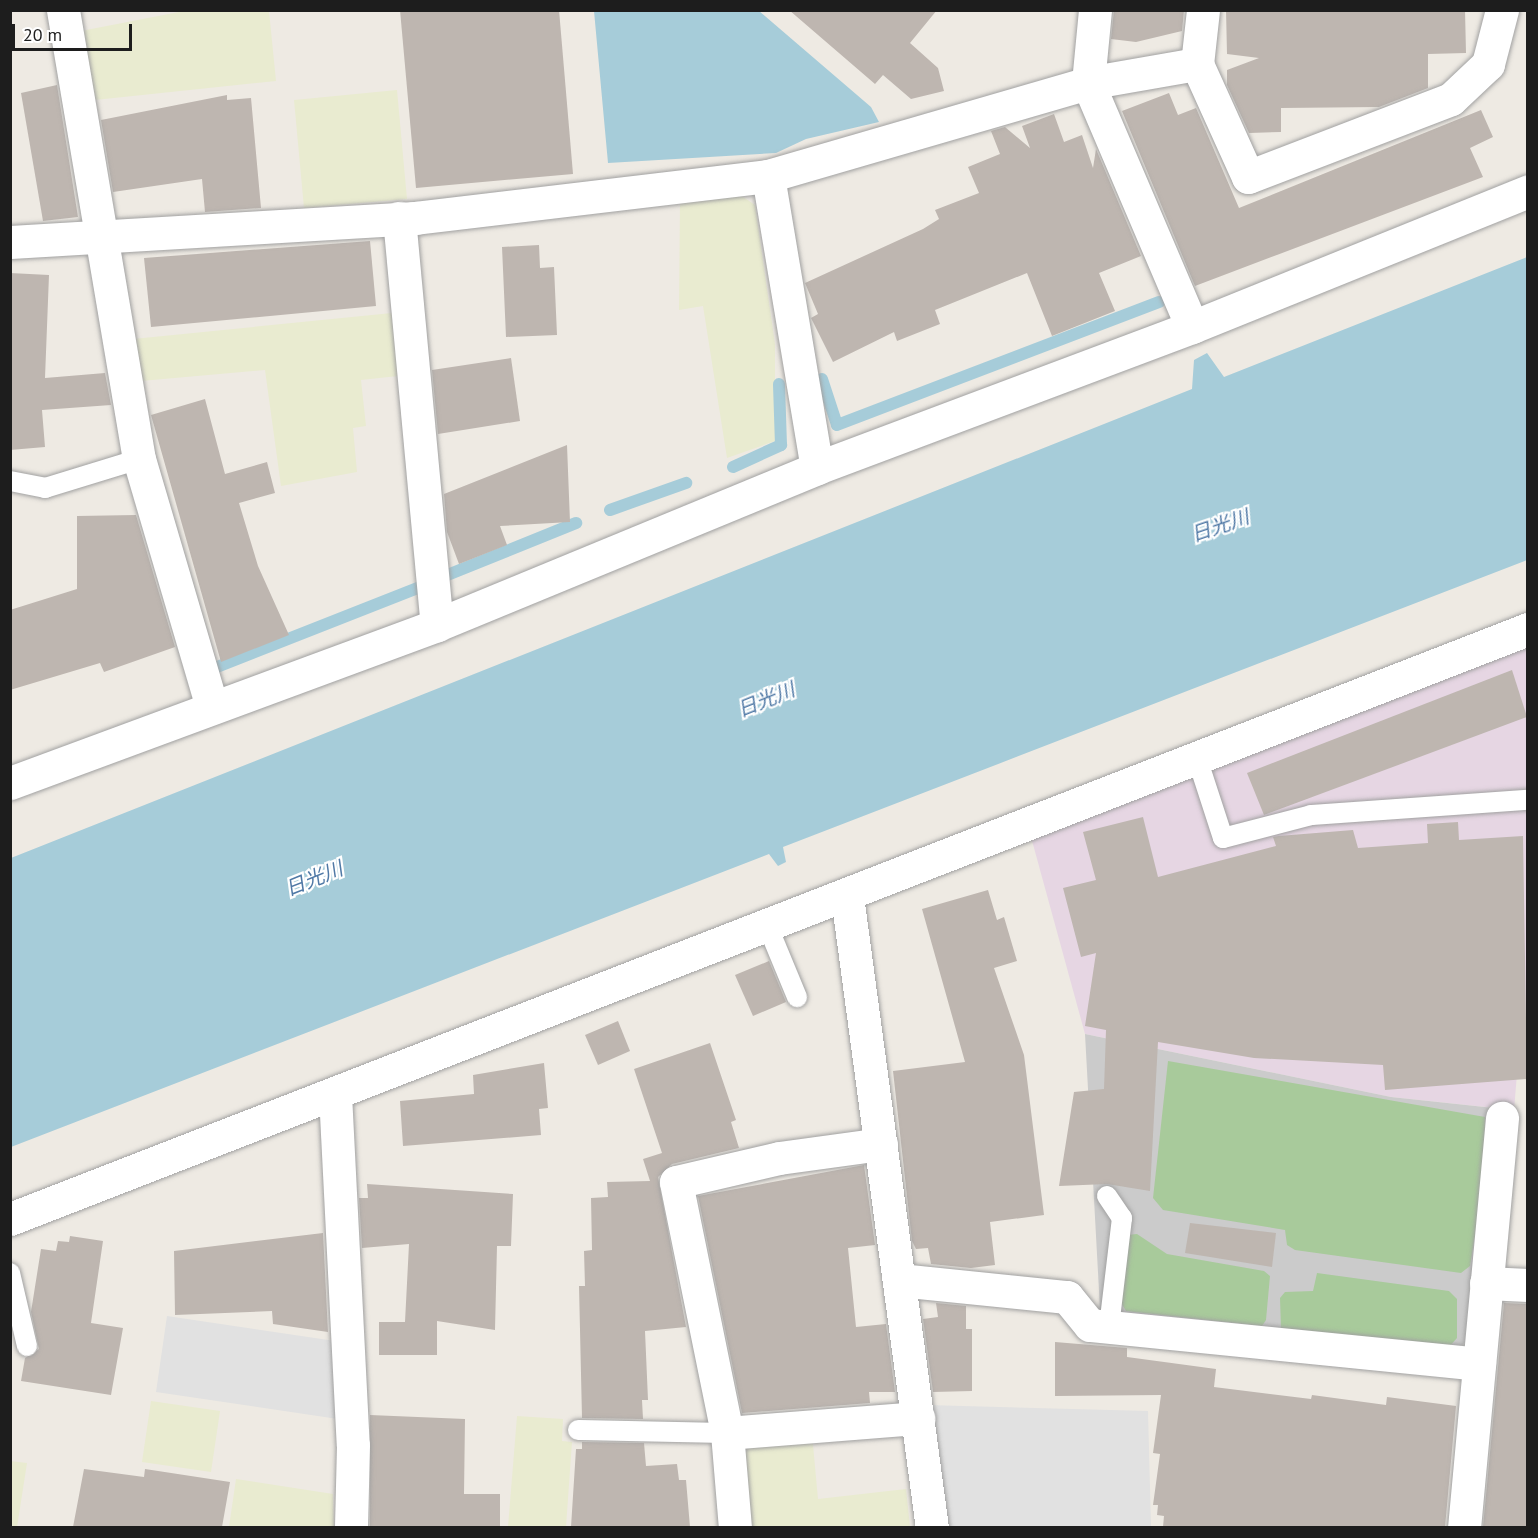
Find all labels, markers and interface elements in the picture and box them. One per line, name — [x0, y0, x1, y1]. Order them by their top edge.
scale bar — [15, 12, 135, 50]
text: 20 m — [23, 23, 62, 46]
water label: 日光川 — [1188, 505, 1252, 547]
water label: 日光川 — [734, 678, 798, 722]
water label: 日光川 — [282, 857, 346, 901]

